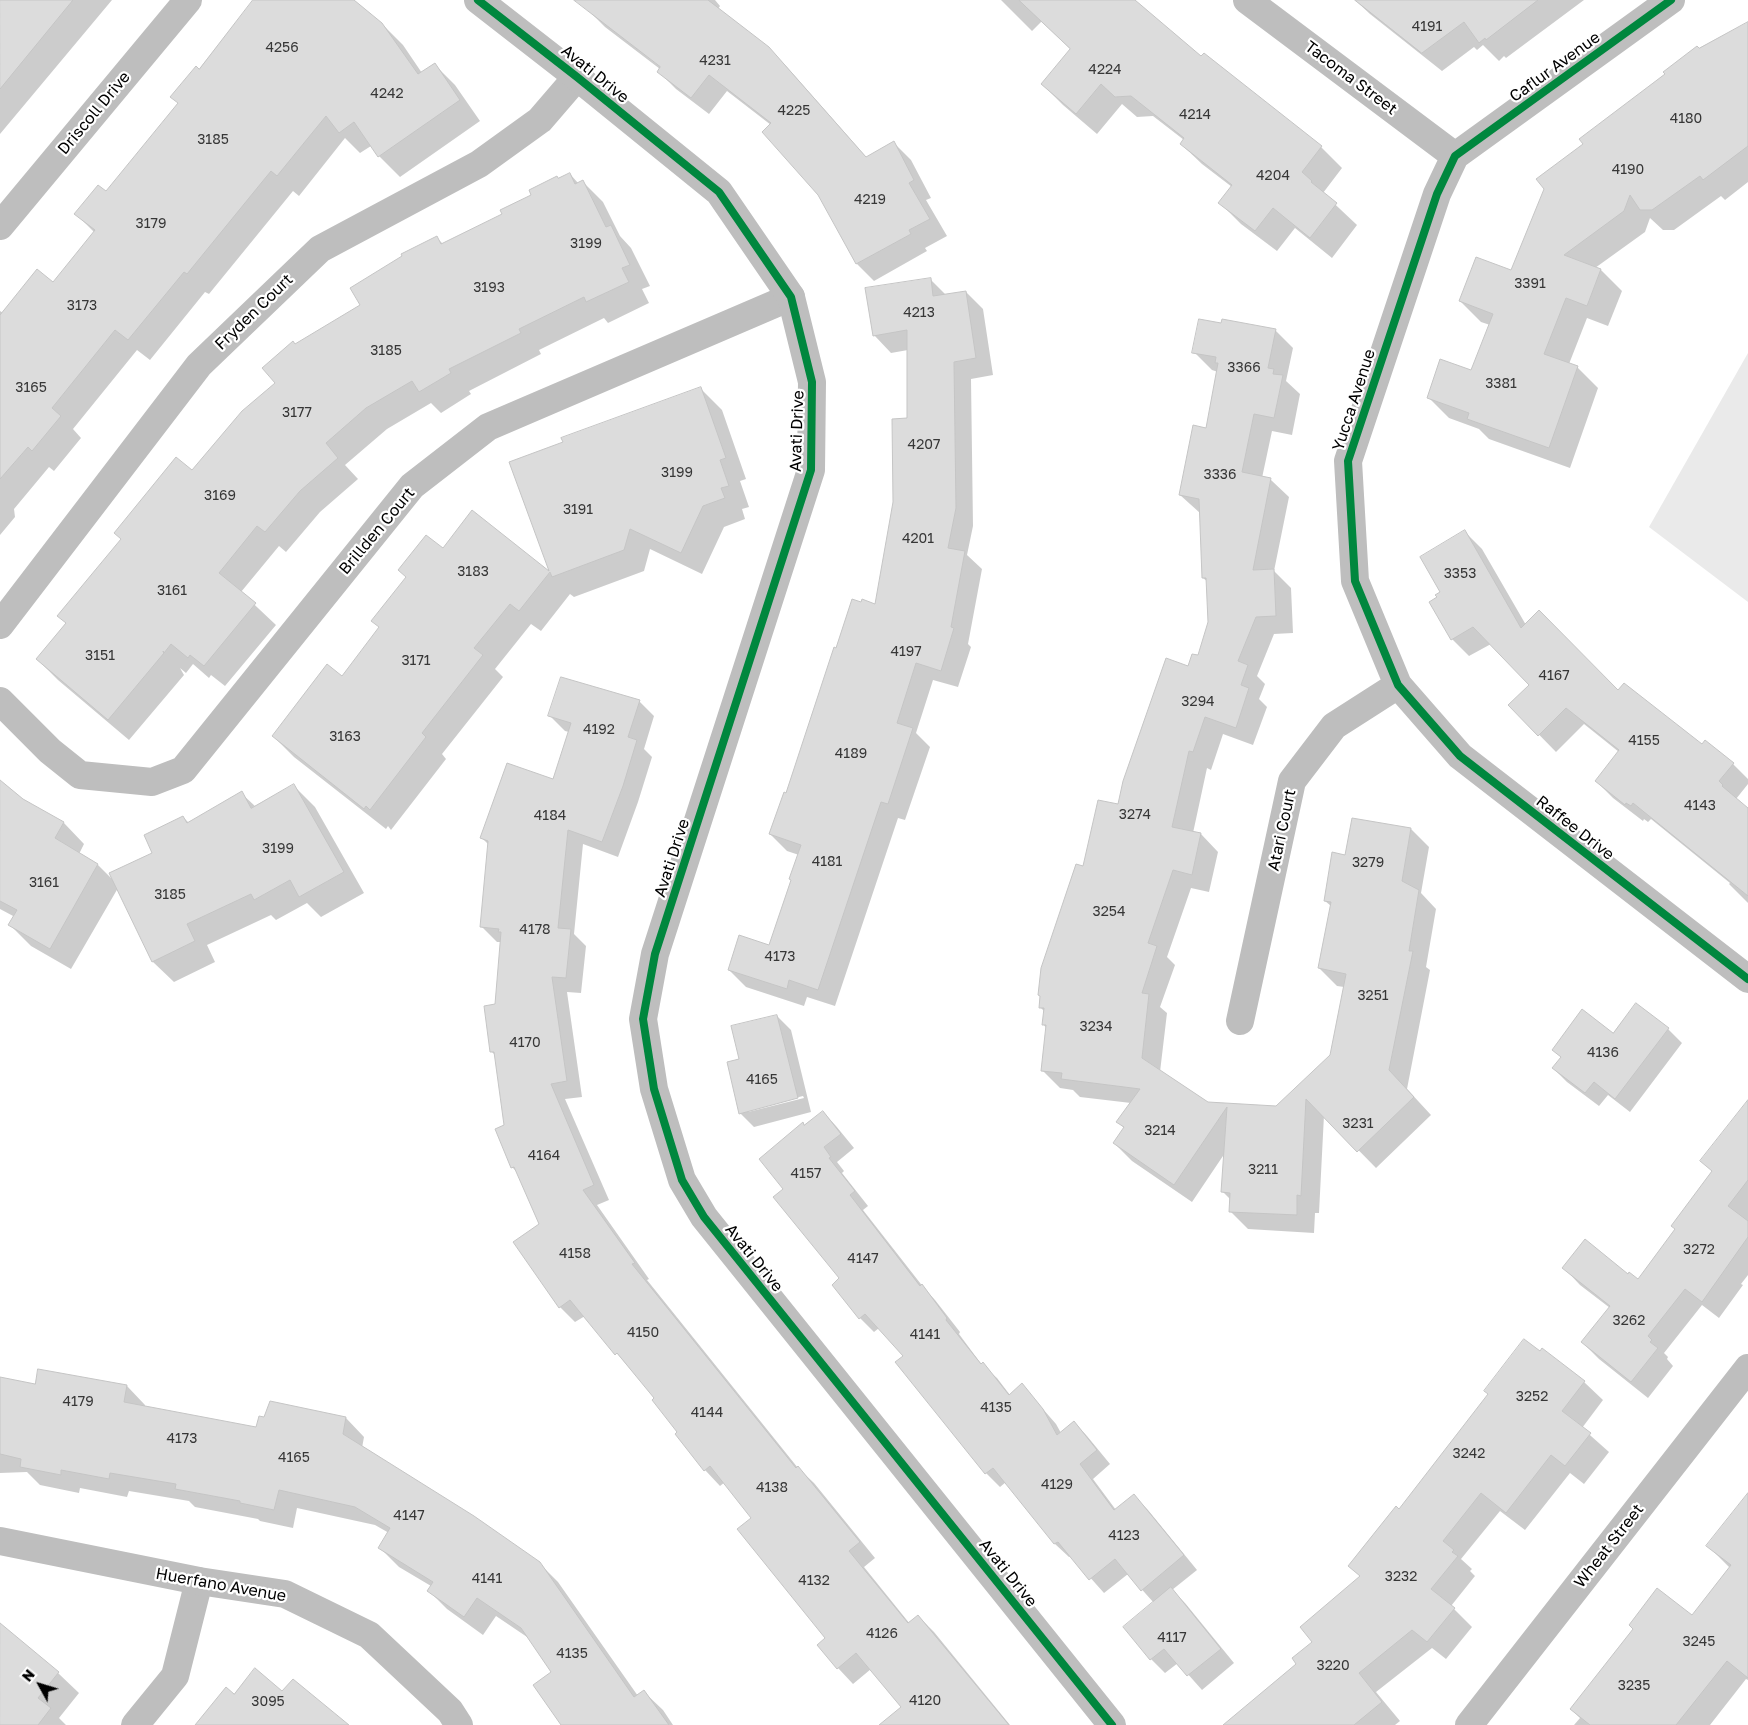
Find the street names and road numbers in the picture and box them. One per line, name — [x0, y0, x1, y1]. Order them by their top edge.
street label: Caflur Avenue — [1506, 28, 1604, 106]
street label: Tacoma Street — [1301, 37, 1401, 119]
street label: Avati Drive — [557, 41, 633, 107]
street label: Driscoll Drive — [54, 68, 134, 158]
street label: Fryden Court — [211, 270, 297, 354]
street label: Yucca Avenue — [1329, 347, 1379, 453]
street label: Avati Drive — [786, 390, 808, 472]
street label: Brillden Court — [335, 484, 419, 578]
street label: Atari Court — [1264, 787, 1300, 873]
street label: Raffee Drive — [1532, 792, 1618, 864]
street label: Avati Drive — [650, 816, 694, 900]
street label: Avati Drive — [721, 1220, 787, 1296]
street label: Wheat Street — [1570, 1500, 1648, 1592]
street label: Avati Drive — [975, 1535, 1041, 1611]
street label: Huerfano Avenue — [154, 1564, 288, 1606]

